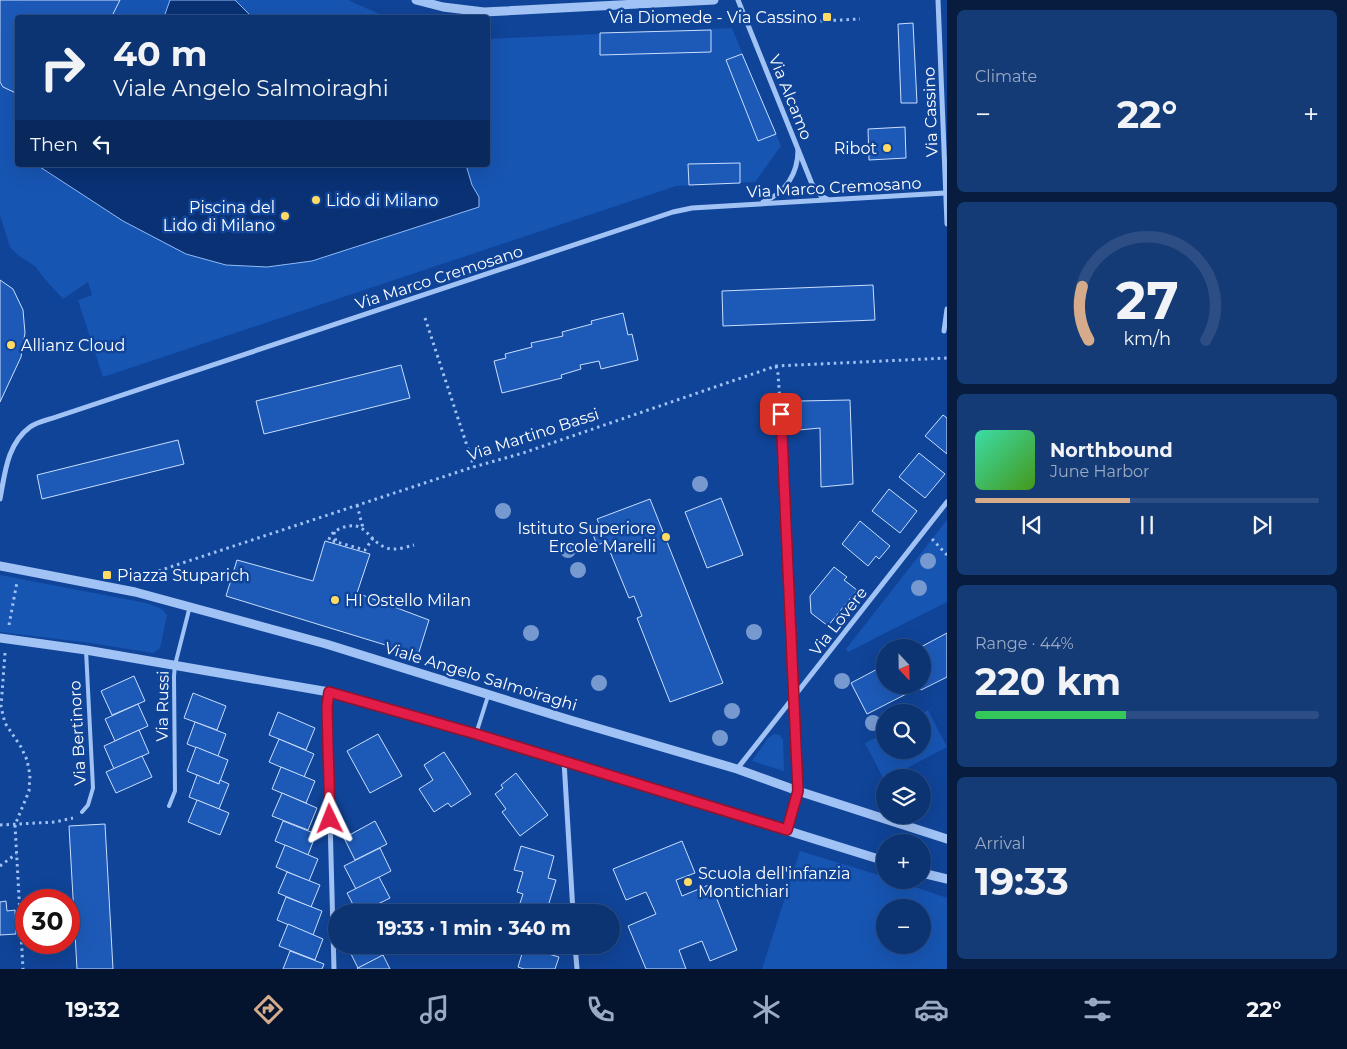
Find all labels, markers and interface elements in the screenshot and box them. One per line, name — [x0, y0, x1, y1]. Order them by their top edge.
place label: Via Diomede - Via Cassino — [609, 8, 817, 27]
marker: Via Diomede - Via Cassino — [821, 11, 833, 23]
text: 40 m — [113, 32, 208, 75]
icon: right — [30, 35, 95, 100]
street label: Via Alcamo — [765, 52, 816, 142]
street label: Via Cassino — [919, 67, 942, 157]
text: Climate — [975, 67, 1037, 86]
text: Viale Angelo Salmoiraghi — [113, 75, 389, 102]
text: 22° — [1117, 91, 1177, 138]
text: − — [975, 97, 991, 131]
text: + — [1303, 97, 1319, 131]
icon: left — [88, 130, 116, 158]
text: Then — [30, 133, 78, 156]
place label: Ribot — [834, 139, 878, 158]
marker: Ribot — [881, 142, 893, 154]
street label: Via Marco Cremosano — [746, 173, 922, 202]
place label: Lido di Milano — [326, 191, 438, 210]
marker: Lido di Milano — [310, 194, 322, 206]
place label: Piscina del Lido di Milano — [163, 198, 275, 235]
marker: Piscina del Lido di Milano — [279, 210, 291, 222]
street label: Via Marco Cremosano — [353, 241, 525, 314]
text: 27 — [1116, 269, 1178, 332]
text: km/h — [1123, 328, 1171, 349]
place label: Allianz Cloud — [21, 336, 125, 355]
marker: Allianz Cloud — [5, 339, 17, 351]
pin — [760, 393, 802, 435]
icon: arrive — [767, 400, 795, 428]
street label: Via Martino Bassi — [465, 404, 601, 465]
text: Northbound — [1050, 439, 1173, 462]
text: June Harbor — [1050, 462, 1149, 481]
icon: previous — [1018, 511, 1046, 539]
icon: pause — [1133, 511, 1161, 539]
icon: next — [1248, 511, 1276, 539]
place label: Istituto Superiore Ercole Marelli — [517, 519, 656, 556]
marker: Istituto Superiore Ercole Marelli — [660, 531, 672, 543]
place label: Piazza Stuparich — [117, 566, 250, 585]
marker: Piazza Stuparich — [101, 569, 113, 581]
street label: Via Lovere — [806, 583, 871, 659]
place label: HI Ostello Milan — [345, 591, 471, 610]
marker: HI Ostello Milan — [329, 594, 341, 606]
text: Range · 44% — [975, 634, 1074, 653]
street label: Viale Angelo Salmoiraghi — [382, 638, 579, 715]
north arrow — [876, 639, 931, 694]
map controls — [876, 639, 931, 954]
text: 220 km — [975, 658, 1121, 705]
street label: Via Russi — [152, 670, 173, 742]
street label: Via Bertinoro — [65, 680, 90, 786]
button: search — [876, 704, 931, 759]
button: layers — [876, 769, 931, 824]
position arrow — [303, 792, 355, 844]
button: + — [876, 834, 931, 889]
text: Arrival — [975, 834, 1025, 853]
text: 19:33 — [975, 858, 1069, 905]
place label: Scuola dell'infanzia Montichiari — [698, 864, 850, 901]
marker: Scuola dell'infanzia Montichiari — [682, 876, 694, 888]
speed limit sign: 30 — [15, 889, 80, 954]
button: − — [876, 899, 931, 954]
text: 19:33 · 1 min · 340 m — [377, 917, 571, 940]
icon: directions — [251, 992, 286, 1027]
icon: music — [417, 992, 452, 1027]
icon: phone — [583, 992, 618, 1027]
icon: climate — [749, 992, 784, 1027]
icon: car — [914, 992, 949, 1027]
icon: filters — [1080, 992, 1115, 1027]
text: 19:32 — [65, 996, 120, 1023]
text: 22° — [1246, 996, 1281, 1023]

